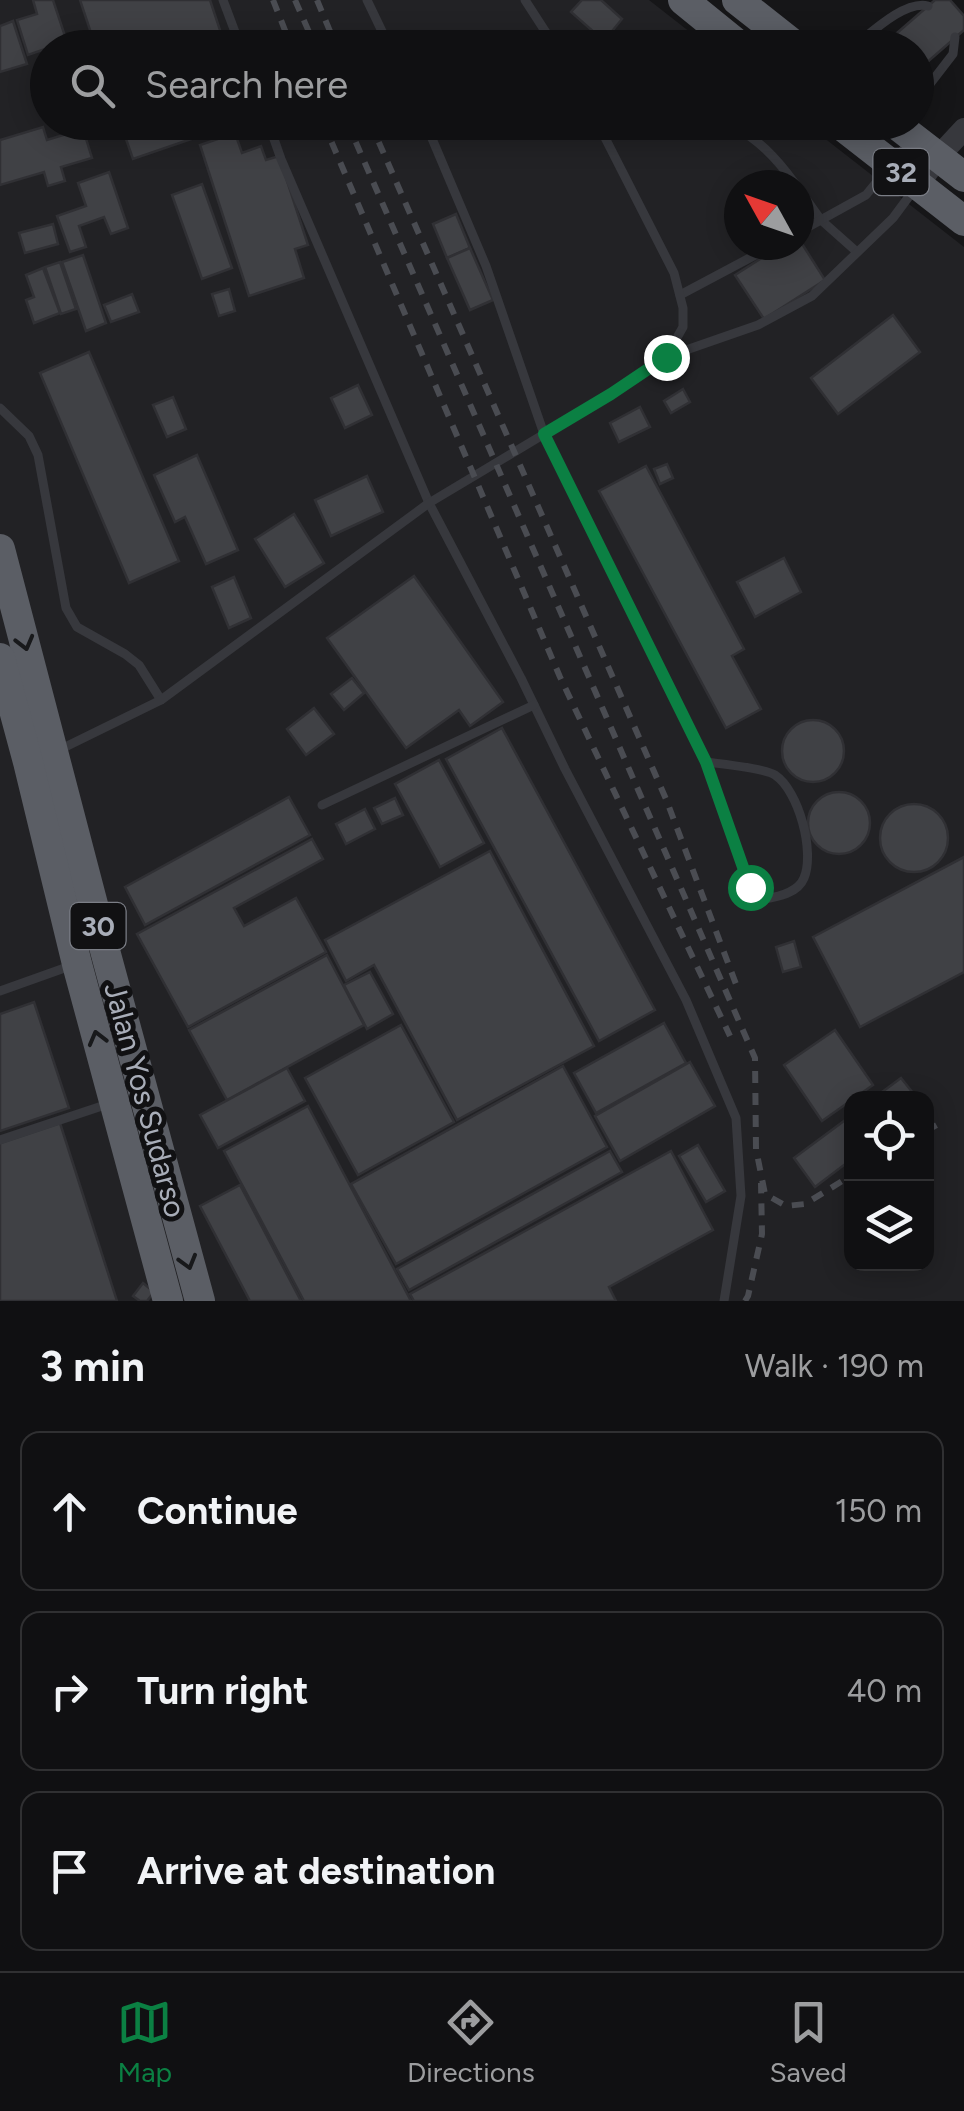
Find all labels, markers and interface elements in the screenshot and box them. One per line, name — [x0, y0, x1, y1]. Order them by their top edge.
search box — [30, 30, 934, 140]
icon: search — [65, 58, 120, 113]
text: Search here — [145, 62, 348, 108]
road number: 32 — [874, 149, 928, 195]
north arrow — [724, 170, 814, 260]
route end — [644, 335, 690, 381]
one-way arrow — [14, 634, 35, 652]
route start — [728, 865, 774, 911]
road number: 30 — [70, 903, 126, 949]
street label: Jalan Yos Sudarso — [96, 978, 195, 1221]
one-way arrow — [87, 1030, 108, 1047]
map controls — [844, 1091, 934, 1271]
button: locate — [844, 1091, 934, 1181]
button: layers — [844, 1181, 934, 1271]
one-way arrow — [176, 1253, 197, 1270]
text: 3 min — [40, 1341, 145, 1392]
text: Walk · 190 m — [745, 1347, 924, 1385]
icon: ahead — [42, 1484, 97, 1539]
text: Continue — [137, 1488, 298, 1534]
text: 150 m — [835, 1492, 922, 1530]
icon: right — [42, 1664, 97, 1719]
text: Turn right — [137, 1668, 309, 1714]
text: 40 m — [846, 1672, 922, 1710]
icon: arrive — [42, 1844, 97, 1899]
text: Arrive at destination — [137, 1848, 495, 1894]
tab: Map — [117, 1995, 172, 2089]
tab: Directions — [407, 1995, 535, 2089]
tab: Saved — [769, 1995, 847, 2089]

